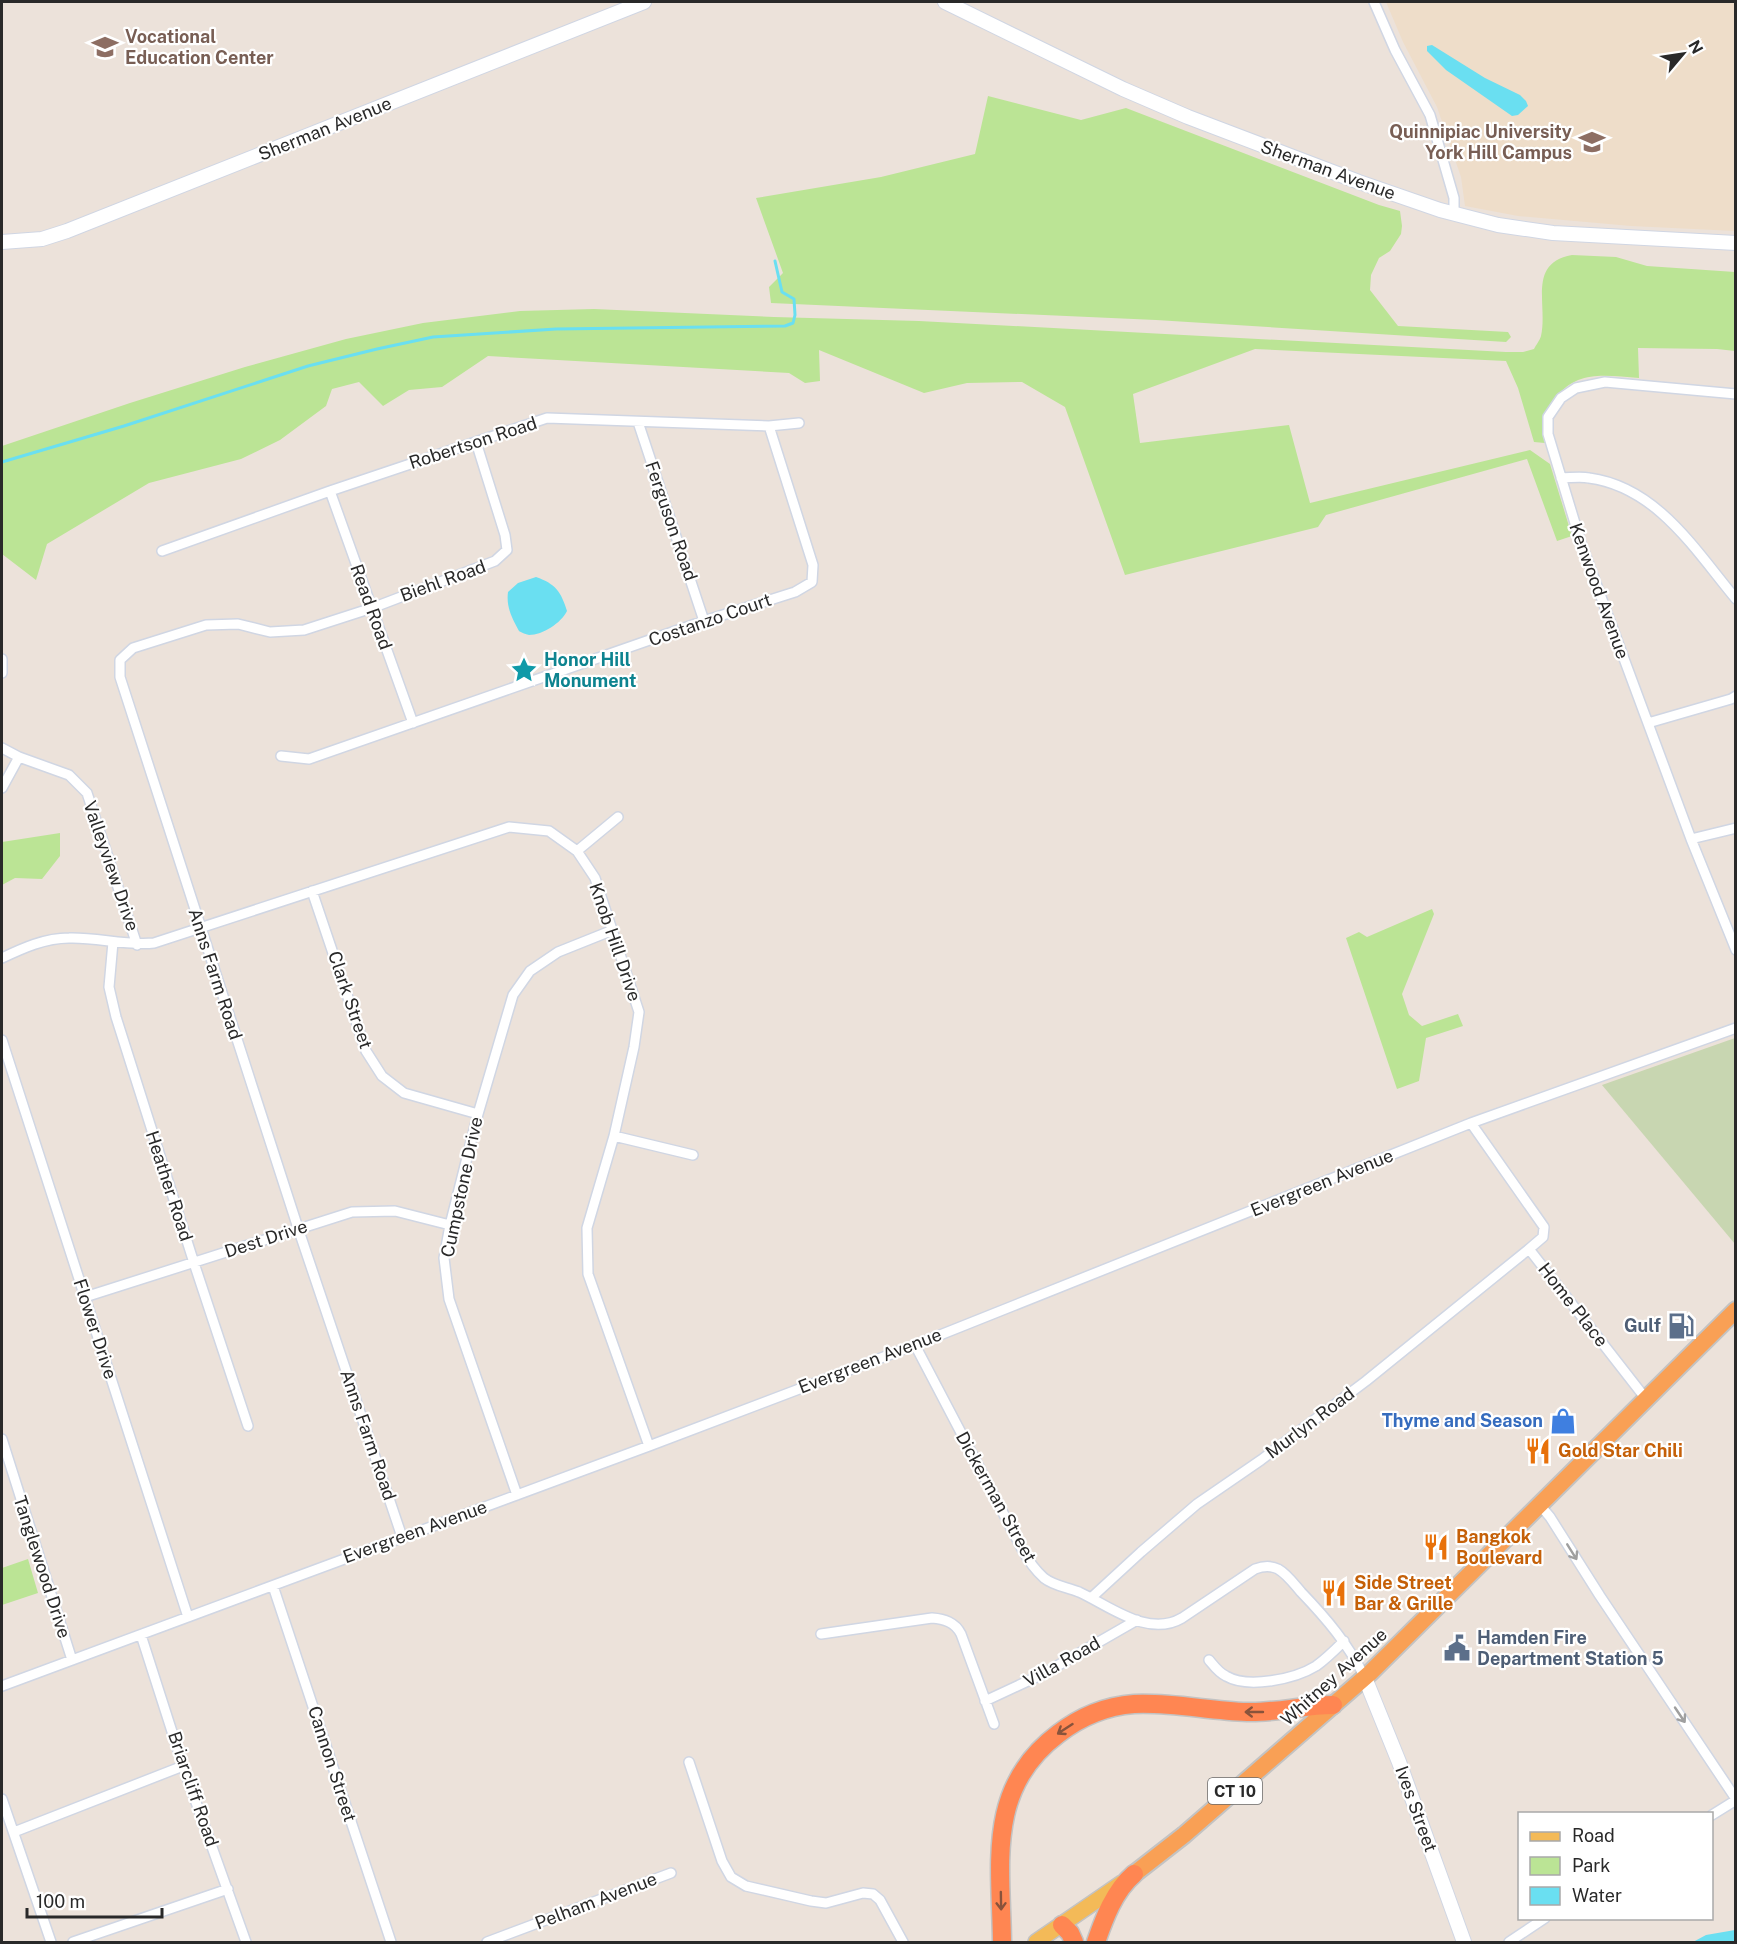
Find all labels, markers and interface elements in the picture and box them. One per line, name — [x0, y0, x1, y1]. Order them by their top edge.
north arrow — [1653, 24, 1713, 84]
place label: Vocational Education Center — [125, 26, 274, 68]
school or university icon: Vocational Education Center — [90, 32, 120, 62]
text: N — [1684, 37, 1707, 57]
street label: Sherman Avenue — [255, 92, 394, 165]
place label: Quinnipiac University York Hill Campus — [1389, 121, 1572, 163]
school or university icon: Quinnipiac University York Hill Campus — [1577, 127, 1607, 157]
street label: Sherman Avenue — [1258, 135, 1398, 204]
street label: Robertson Road — [406, 412, 540, 473]
street label: Ferguson Road — [641, 458, 702, 584]
street label: Kenwood Avenue — [1565, 520, 1634, 662]
street label: Biehl Road — [397, 555, 489, 606]
street label: Read Road — [346, 561, 397, 653]
street label: Costanzo Court — [646, 589, 774, 650]
place label: Honor Hill Monument — [544, 649, 636, 691]
place icon: Honor Hill Monument — [509, 655, 539, 685]
street label: Valleyview Drive — [79, 798, 144, 934]
street label: Knob Hill Drive — [585, 880, 646, 1004]
street label: Anns Farm Road — [184, 905, 247, 1042]
street label: Clark Street — [324, 948, 377, 1051]
street label: Cumpstone Drive — [436, 1115, 487, 1259]
street label: Heather Road — [142, 1128, 197, 1244]
street label: Evergreen Avenue — [1248, 1144, 1396, 1221]
street label: Dest Drive — [222, 1215, 310, 1262]
street label: Home Place — [1534, 1259, 1613, 1351]
street label: Flower Drive — [69, 1276, 122, 1382]
fuel station icon: Gulf — [1666, 1311, 1696, 1341]
place label: Gulf — [1624, 1315, 1661, 1336]
street label: Evergreen Avenue — [795, 1324, 944, 1398]
street label: Anns Farm Road — [336, 1367, 401, 1503]
street label: Murlyn Road — [1261, 1382, 1358, 1463]
shop icon: Thyme and Season — [1548, 1406, 1578, 1436]
place label: Thyme and Season — [1382, 1410, 1543, 1431]
street label: Dickerman Street — [952, 1428, 1041, 1566]
restaurant icon: Gold Star Chili — [1523, 1436, 1553, 1466]
place label: Gold Star Chili — [1558, 1440, 1683, 1461]
street label: Tanglewood Drive — [10, 1493, 75, 1641]
street label: Evergreen Avenue — [340, 1496, 490, 1567]
place label: Bangkok Boulevard — [1456, 1526, 1543, 1568]
restaurant icon: Bangkok Boulevard — [1421, 1532, 1451, 1562]
one-way arrow — [1567, 1543, 1579, 1560]
place label: Side Street Bar & Grille — [1354, 1572, 1454, 1614]
restaurant icon: Side Street Bar & Grille — [1319, 1578, 1349, 1608]
street label: Whitney Avenue — [1276, 1624, 1391, 1730]
place label: Hamden Fire Department Station 5 — [1477, 1627, 1664, 1669]
street label: Villa Road — [1020, 1632, 1104, 1691]
public building icon: Hamden Fire Department Station 5 — [1442, 1633, 1472, 1663]
street label: Cannon Street — [304, 1703, 361, 1824]
one-way arrow — [1245, 1706, 1265, 1718]
one-way arrow — [1674, 1706, 1686, 1723]
one-way arrow — [1057, 1723, 1074, 1735]
street label: Briarcliff Road — [164, 1728, 223, 1849]
street label: Ives Street — [1391, 1763, 1442, 1855]
road number: CT 10 — [1208, 1778, 1262, 1804]
legend — [1518, 1812, 1713, 1920]
text: Road — [1572, 1825, 1615, 1846]
text: Park — [1572, 1855, 1610, 1876]
street label: Pelham Avenue — [532, 1868, 660, 1933]
scale bar — [27, 1881, 162, 1919]
text: Water — [1572, 1885, 1622, 1906]
text: 100 m — [36, 1891, 85, 1912]
one-way arrow — [995, 1891, 1007, 1911]

